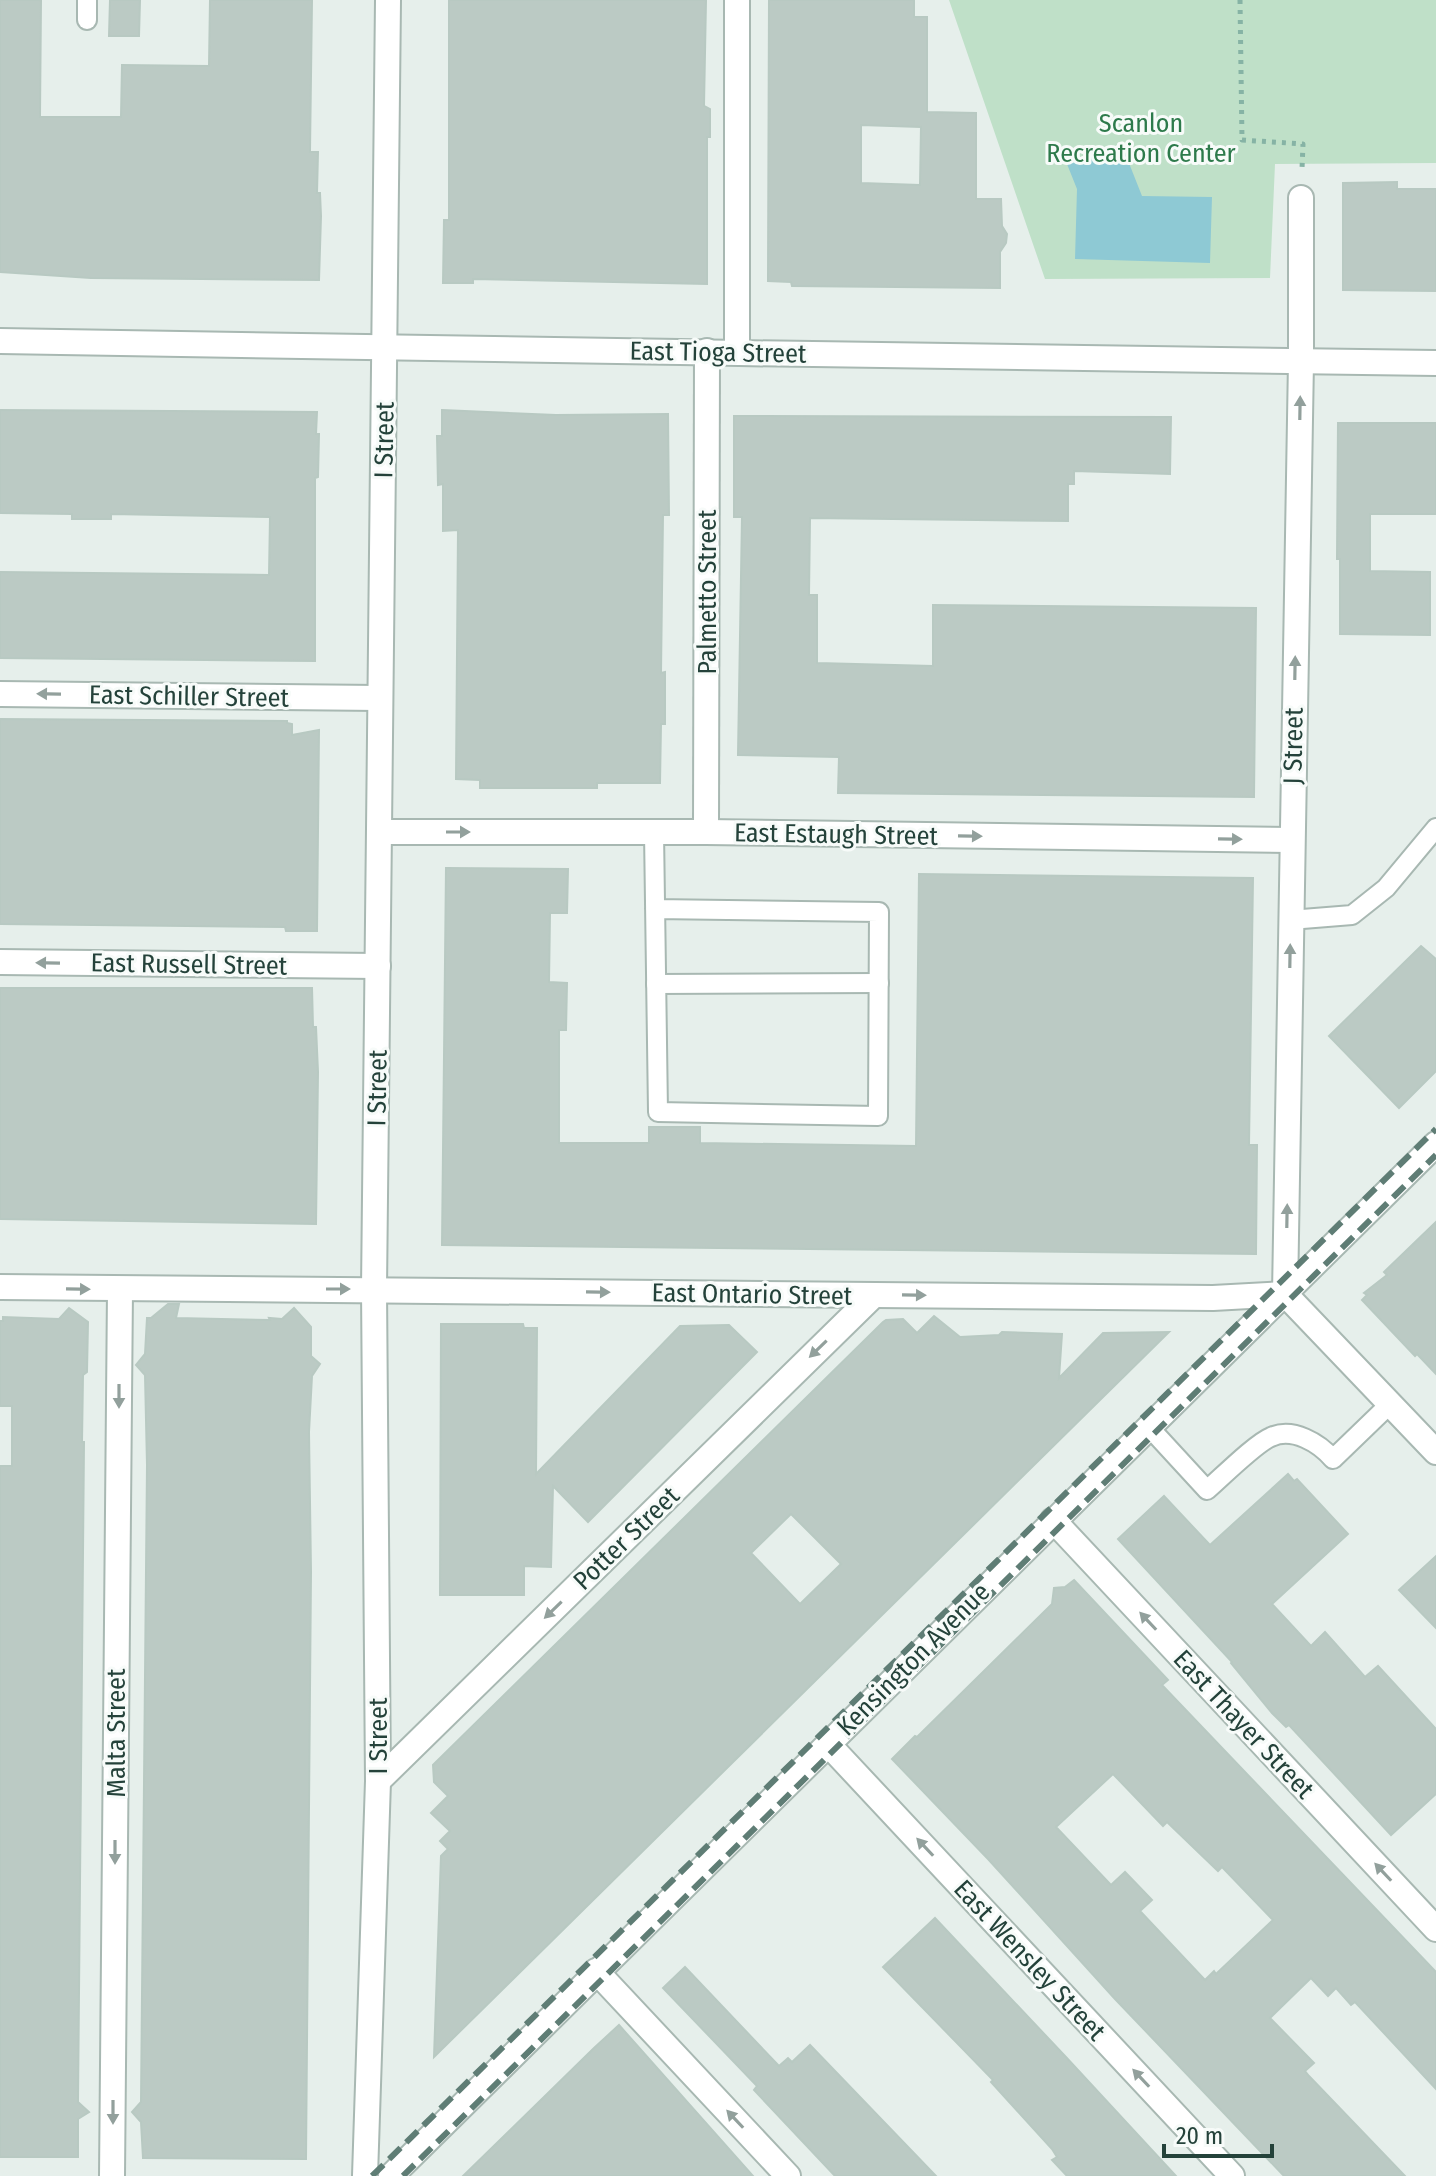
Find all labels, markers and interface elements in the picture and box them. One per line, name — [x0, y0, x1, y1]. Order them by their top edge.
park label: Scanlon Recreation Center — [1046, 108, 1236, 169]
street label: East Tioga Street — [629, 335, 807, 370]
one-way arrow — [1294, 395, 1307, 420]
street label: I Street — [368, 401, 401, 479]
street label: Palmetto Street — [692, 509, 723, 674]
one-way arrow — [1289, 655, 1301, 680]
street label: East Schiller Street — [89, 679, 290, 714]
one-way arrow — [36, 688, 61, 700]
street label: J Street — [1277, 707, 1310, 785]
street label: East Estaugh Street — [734, 817, 939, 852]
one-way arrow — [446, 826, 471, 838]
one-way arrow — [958, 830, 983, 842]
one-way arrow — [1218, 833, 1243, 846]
one-way arrow — [1284, 943, 1296, 968]
street label: East Russell Street — [90, 947, 288, 982]
one-way arrow — [35, 957, 60, 969]
street label: I Street — [361, 1049, 394, 1127]
one-way arrow — [1280, 1203, 1293, 1228]
street label: East Ontario Street — [651, 1277, 853, 1312]
one-way arrow — [66, 1282, 91, 1295]
one-way arrow — [326, 1283, 351, 1295]
one-way arrow — [586, 1286, 611, 1298]
one-way arrow — [902, 1289, 927, 1302]
one-way arrow — [809, 1340, 828, 1358]
one-way arrow — [113, 1384, 125, 1409]
street label: Potter Street — [567, 1480, 686, 1596]
street label: Kensington Avenue — [831, 1577, 996, 1742]
one-way arrow — [544, 1600, 563, 1618]
one-way arrow — [1139, 1611, 1157, 1630]
street label: East Thayer Street — [1167, 1644, 1321, 1805]
street label: Malta Street — [101, 1668, 132, 1797]
street label: I Street — [363, 1697, 394, 1774]
one-way arrow — [916, 1838, 934, 1857]
one-way arrow — [109, 1840, 121, 1865]
one-way arrow — [1374, 1862, 1392, 1881]
street label: East Wensley Street — [947, 1874, 1112, 2047]
one-way arrow — [1132, 2069, 1150, 2088]
one-way arrow — [107, 2100, 119, 2125]
scale bar — [1164, 2108, 1272, 2158]
one-way arrow — [726, 2110, 744, 2129]
text: 20 m — [1176, 2122, 1223, 2150]

